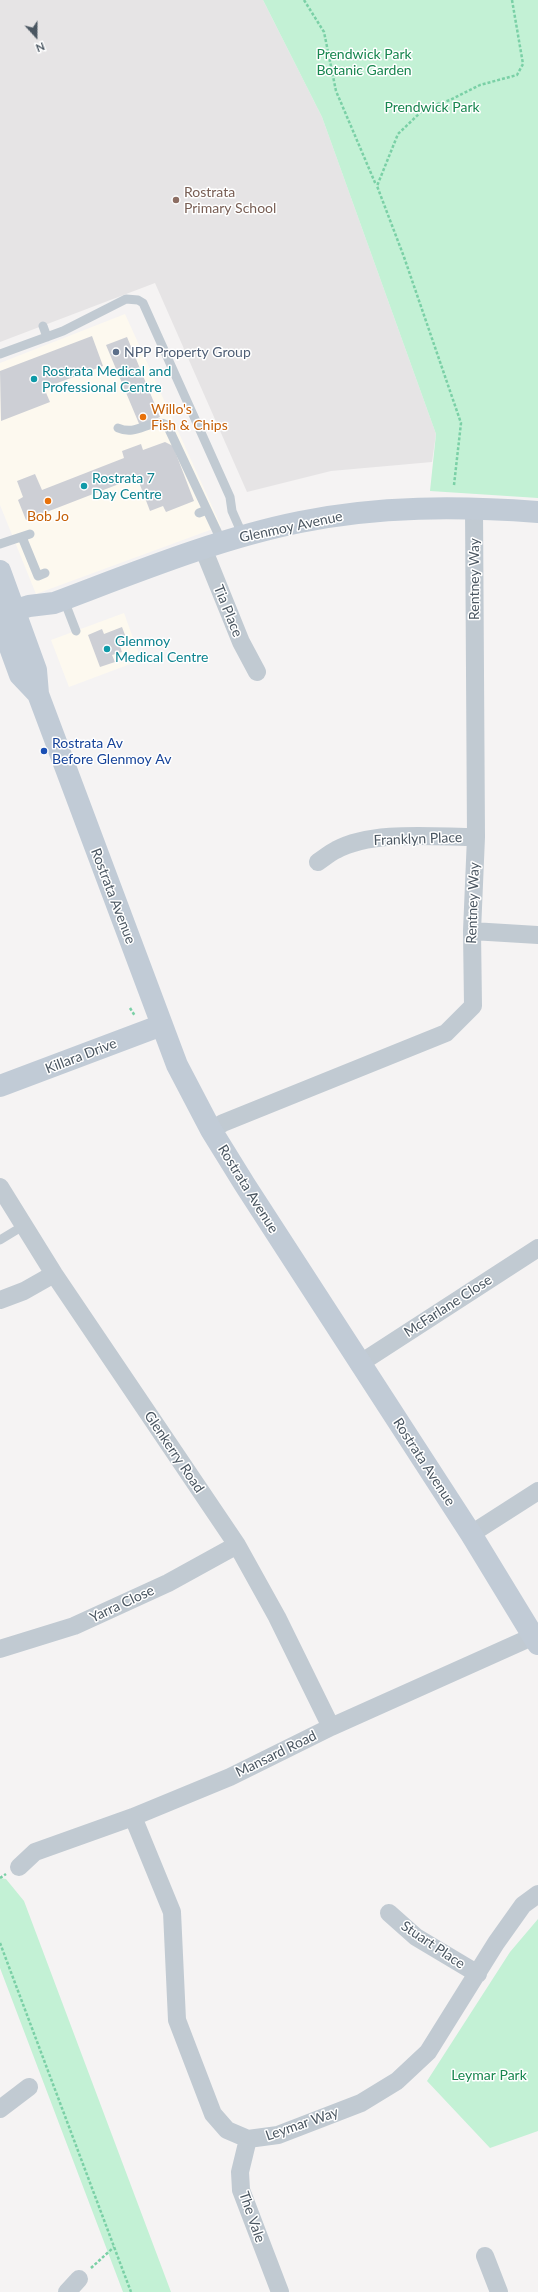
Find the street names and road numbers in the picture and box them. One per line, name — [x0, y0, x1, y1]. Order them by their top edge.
street label: Glenmoy Avenue — [238, 508, 344, 546]
street label: Rentney Way — [466, 538, 482, 620]
street label: Tia Place — [210, 582, 246, 640]
street label: Franklyn Place — [373, 829, 463, 849]
street label: Rostrata Avenue — [87, 846, 139, 946]
street label: Rentney Way — [463, 862, 483, 944]
street label: Killara Drive — [43, 1035, 119, 1077]
street label: Rostrata Avenue — [214, 1142, 282, 1236]
street label: McFarlane Close — [401, 1271, 495, 1341]
street label: Glenkerry Road — [141, 1408, 207, 1496]
street label: Rostrata Avenue — [389, 1415, 459, 1509]
street label: Yarra Close — [87, 1582, 157, 1626]
street label: Mansard Road — [233, 1727, 319, 1781]
street label: Stuart Place — [398, 1918, 468, 1972]
street label: Leymar Way — [263, 2104, 341, 2144]
street label: The Vale — [235, 2189, 269, 2245]

